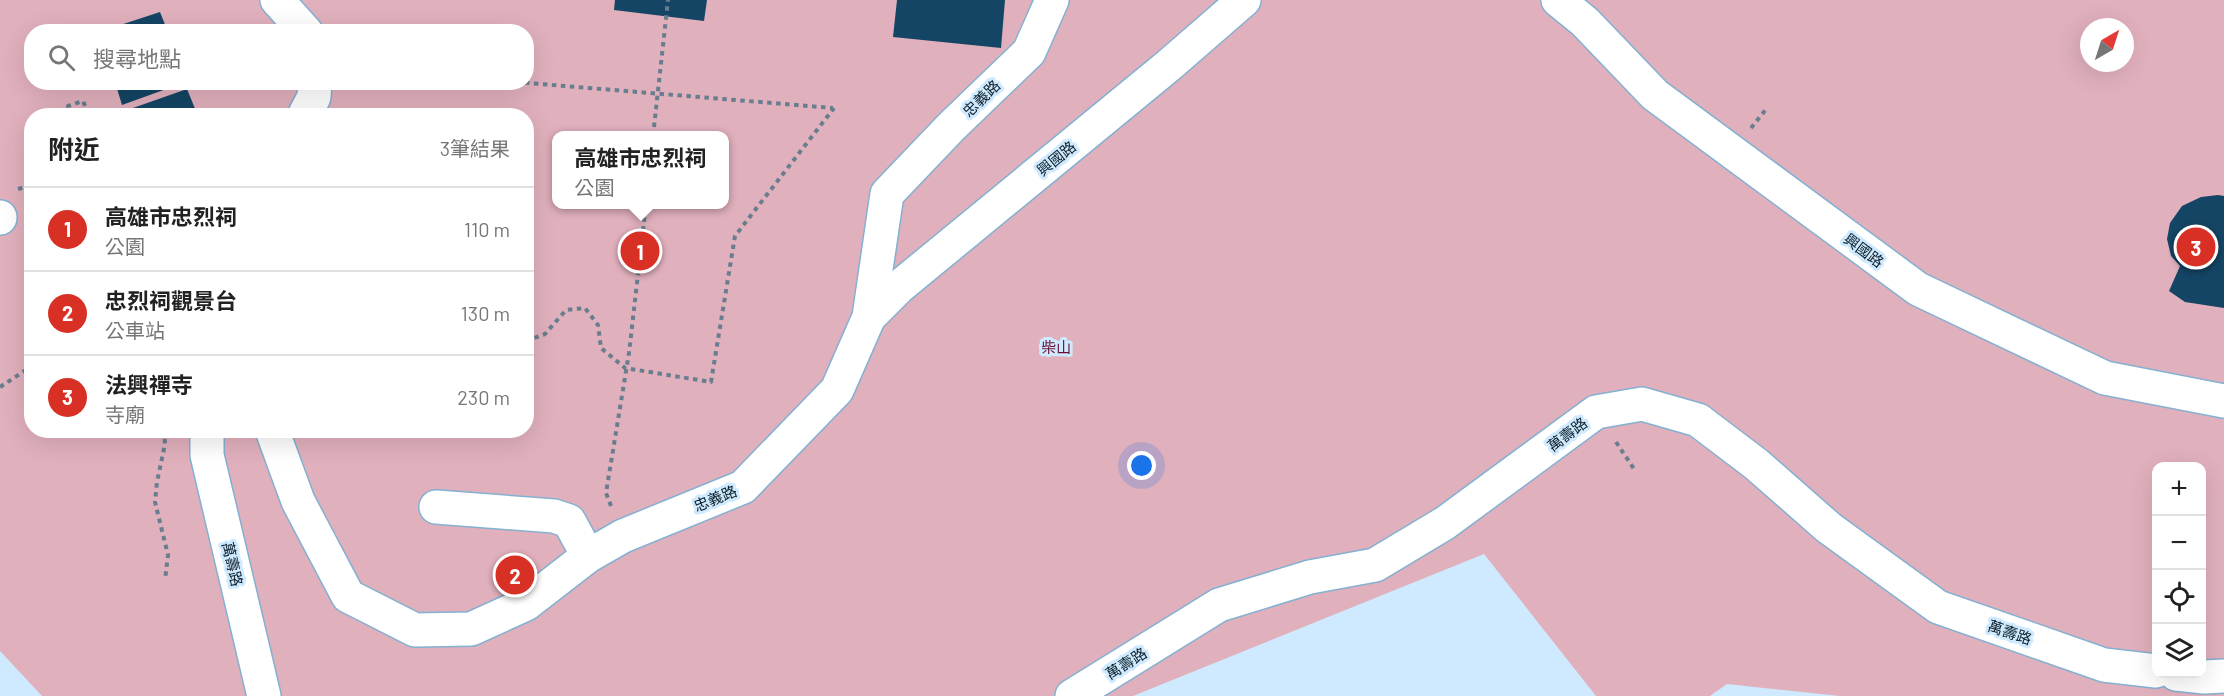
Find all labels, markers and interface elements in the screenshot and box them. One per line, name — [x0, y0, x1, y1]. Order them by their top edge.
north arrow — [2080, 18, 2134, 72]
search box — [24, 24, 534, 90]
icon: search — [45, 41, 78, 74]
text: 搜尋地點 — [93, 45, 181, 71]
street label: 忠義路 — [959, 76, 1003, 120]
popup — [552, 131, 729, 209]
text: 附近 — [48, 133, 100, 164]
text: 3筆結果 — [440, 136, 510, 160]
street label: 興國路 — [1033, 137, 1079, 179]
text: 高雄市忠烈祠 — [574, 144, 707, 170]
text: 公園 — [574, 175, 614, 199]
text: 高雄市忠烈祠 — [105, 203, 237, 229]
text: 1 — [64, 217, 71, 241]
text: 110 m — [464, 217, 510, 241]
pin: 3 — [2176, 224, 2216, 270]
pin: 1 — [620, 228, 660, 274]
street label: 興國路 — [1841, 229, 1887, 271]
text: 公園 — [105, 234, 145, 258]
text: 忠烈祠觀景台 — [105, 287, 237, 313]
text: 2 — [62, 301, 73, 325]
text: 130 m — [461, 301, 510, 325]
text: 公車站 — [105, 318, 165, 342]
park label: 柴山 — [1041, 338, 1071, 356]
text: 法興禪寺 — [105, 371, 193, 397]
text: 3 — [62, 385, 73, 409]
text: 230 m — [457, 385, 510, 409]
text: 寺廟 — [105, 402, 145, 426]
street label: 萬壽路 — [1544, 413, 1590, 455]
your location — [1127, 451, 1156, 480]
map controls — [2152, 462, 2206, 678]
button: + — [2152, 462, 2206, 516]
street label: 忠義路 — [691, 481, 739, 515]
button: − — [2152, 516, 2206, 570]
street label: 萬壽路 — [219, 540, 247, 588]
pin: 2 — [496, 552, 534, 598]
button: locate — [2152, 570, 2206, 624]
street label: 萬壽路 — [1986, 616, 2034, 648]
button: layers — [2152, 624, 2206, 678]
street label: 萬壽路 — [1102, 643, 1150, 683]

